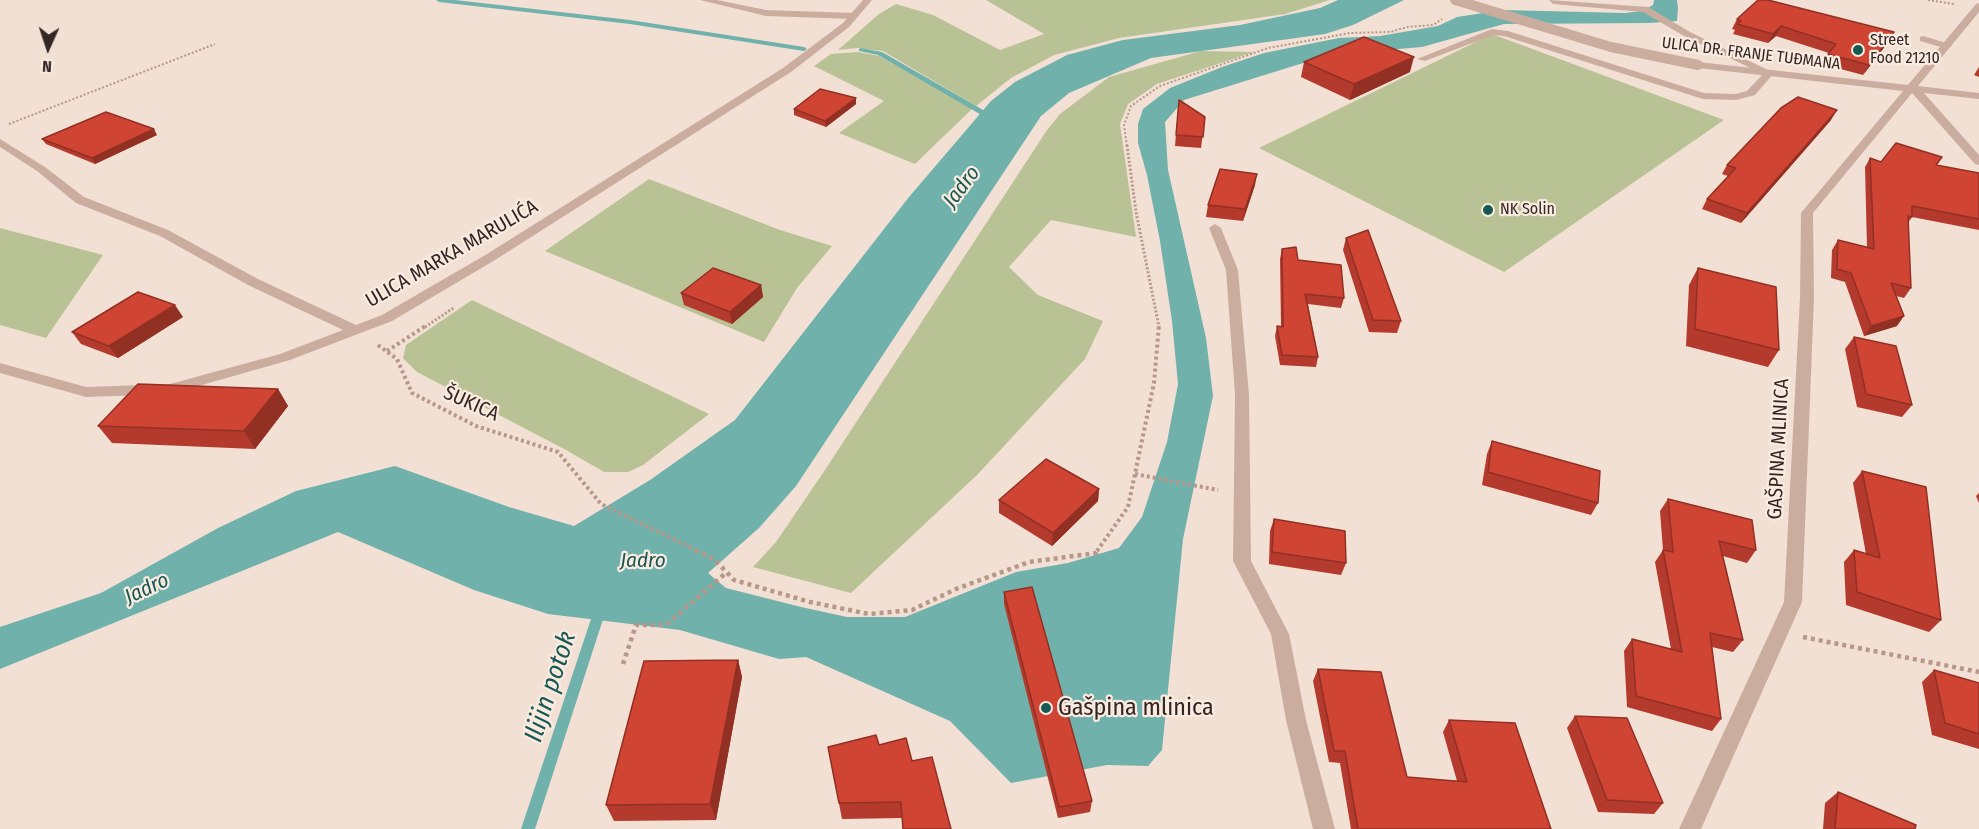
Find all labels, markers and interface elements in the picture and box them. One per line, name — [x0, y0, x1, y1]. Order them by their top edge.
north arrow — [18, 18, 78, 78]
place label: Street Food 21210 — [1870, 31, 1940, 69]
street label: ULICA DR. FRANJE TUĐMANA — [1661, 34, 1841, 74]
marker: Street Food 21210 — [1851, 43, 1865, 57]
text: N — [42, 57, 52, 76]
water label: Jadro — [938, 161, 986, 213]
street label: ULICA MARKA MARULIĆA — [362, 195, 542, 313]
place label: NK Solin — [1500, 200, 1555, 220]
marker: NK Solin — [1481, 203, 1495, 217]
street label: GAŠPINA MLINICA — [1763, 378, 1795, 520]
street label: ŠUKICA — [440, 381, 502, 427]
water label: Jadro — [620, 548, 666, 574]
water label: Jadro — [121, 568, 173, 610]
water label: Ilijin potok — [518, 628, 584, 746]
place label: Gašpina mlinica — [1058, 694, 1214, 722]
marker: Gašpina mlinica — [1039, 701, 1053, 715]

